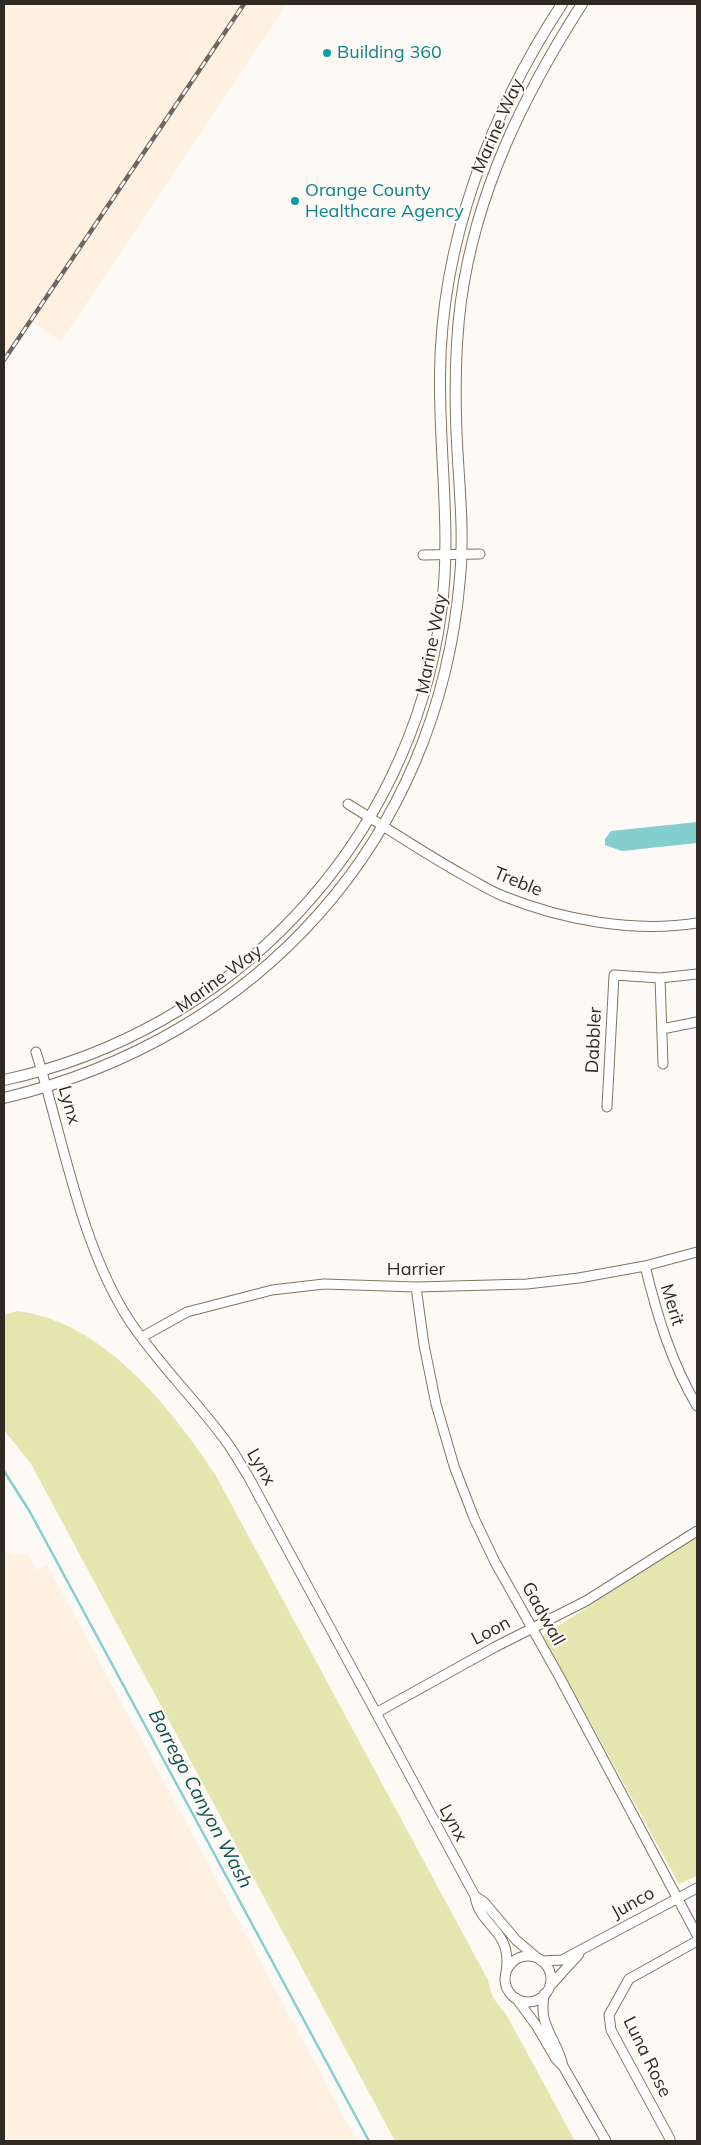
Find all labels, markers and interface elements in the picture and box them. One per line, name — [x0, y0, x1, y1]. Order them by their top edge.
place label: Building 360 — [337, 42, 442, 64]
marker: Building 360 — [321, 47, 333, 59]
street label: Marine Way — [468, 75, 528, 177]
place label: Orange County Healthcare Agency — [305, 180, 464, 222]
marker: Orange County Healthcare Agency — [289, 195, 301, 207]
street label: Marine Way — [412, 592, 452, 696]
street label: Treble — [491, 863, 545, 901]
street label: Marine Way — [172, 940, 266, 1018]
street label: Dabbler — [581, 1006, 607, 1074]
street label: Lynx — [53, 1083, 85, 1127]
street label: Harrier — [387, 1259, 445, 1281]
street label: Merit — [655, 1282, 689, 1328]
street label: Lynx — [242, 1445, 280, 1489]
street label: Gadwall — [517, 1578, 569, 1650]
street label: Loon — [468, 1612, 514, 1650]
water label: Borrego Canyon Wash — [143, 1706, 257, 1892]
street label: Lynx — [434, 1801, 472, 1845]
street label: Junco — [608, 1882, 658, 1924]
street label: Luna Rose — [618, 2013, 676, 2101]

